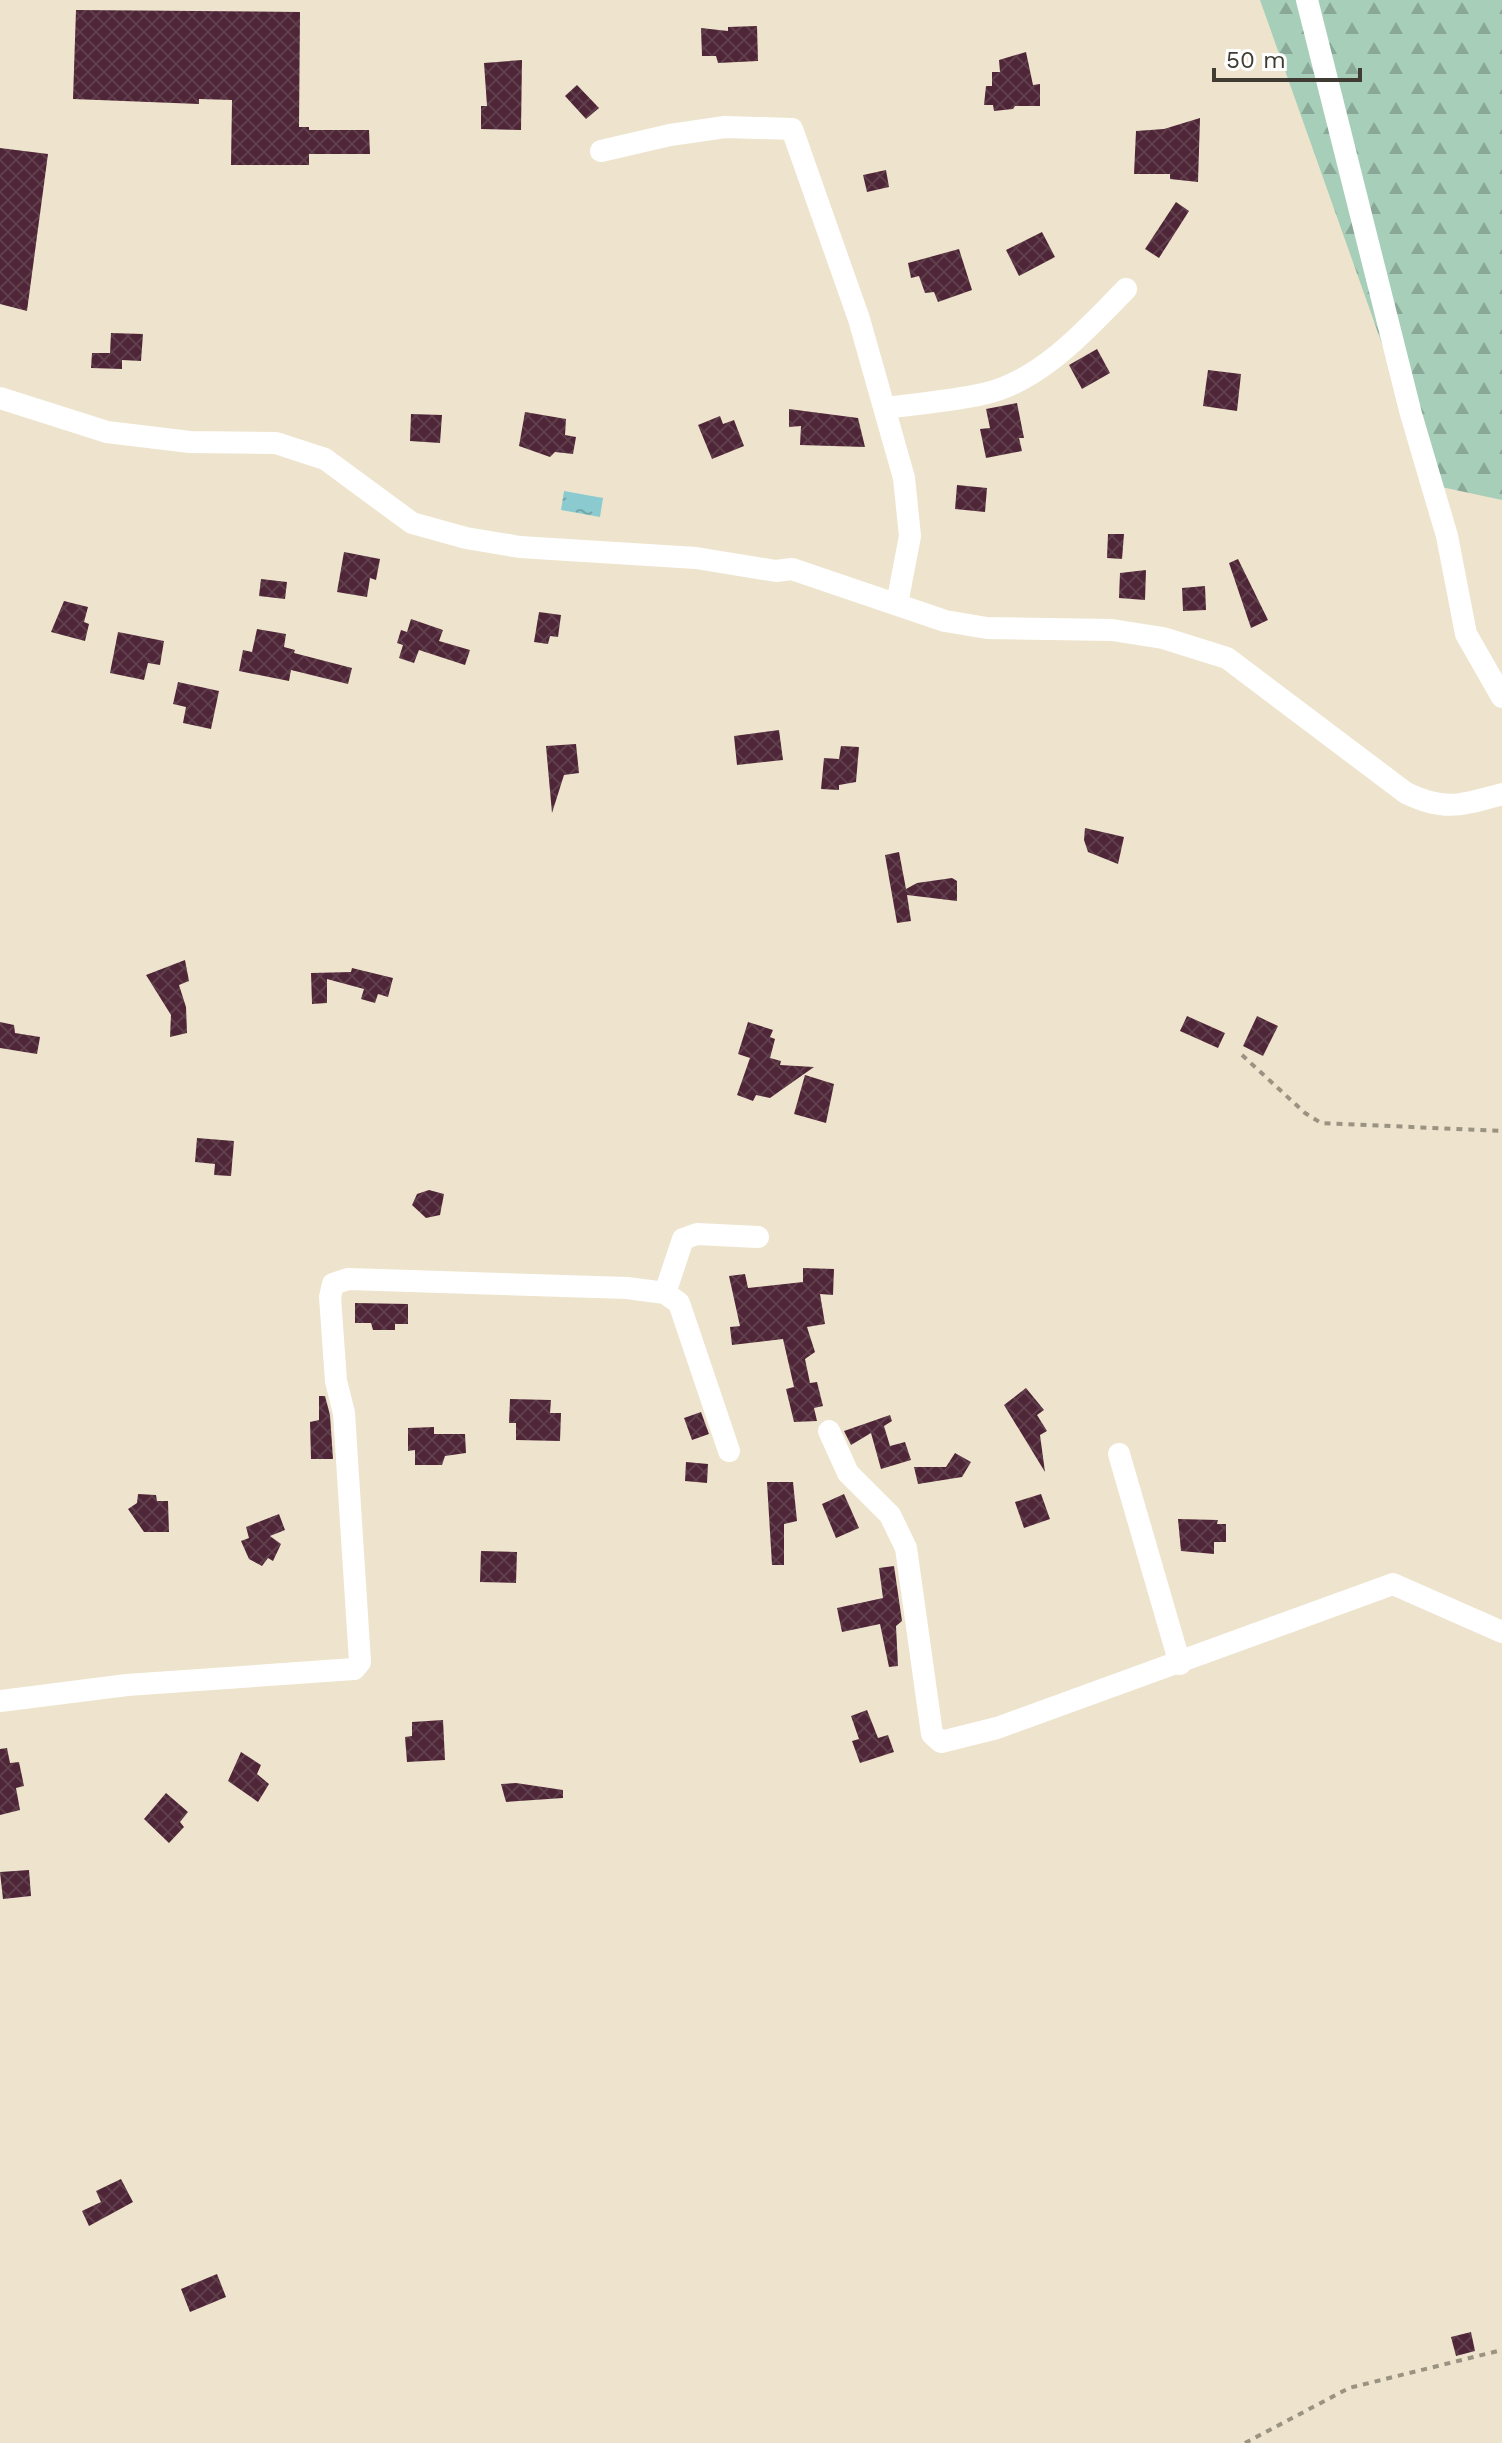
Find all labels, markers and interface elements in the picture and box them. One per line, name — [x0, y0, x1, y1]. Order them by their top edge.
scale bar — [1214, 32, 1360, 82]
text: 50 m — [1226, 46, 1286, 74]

